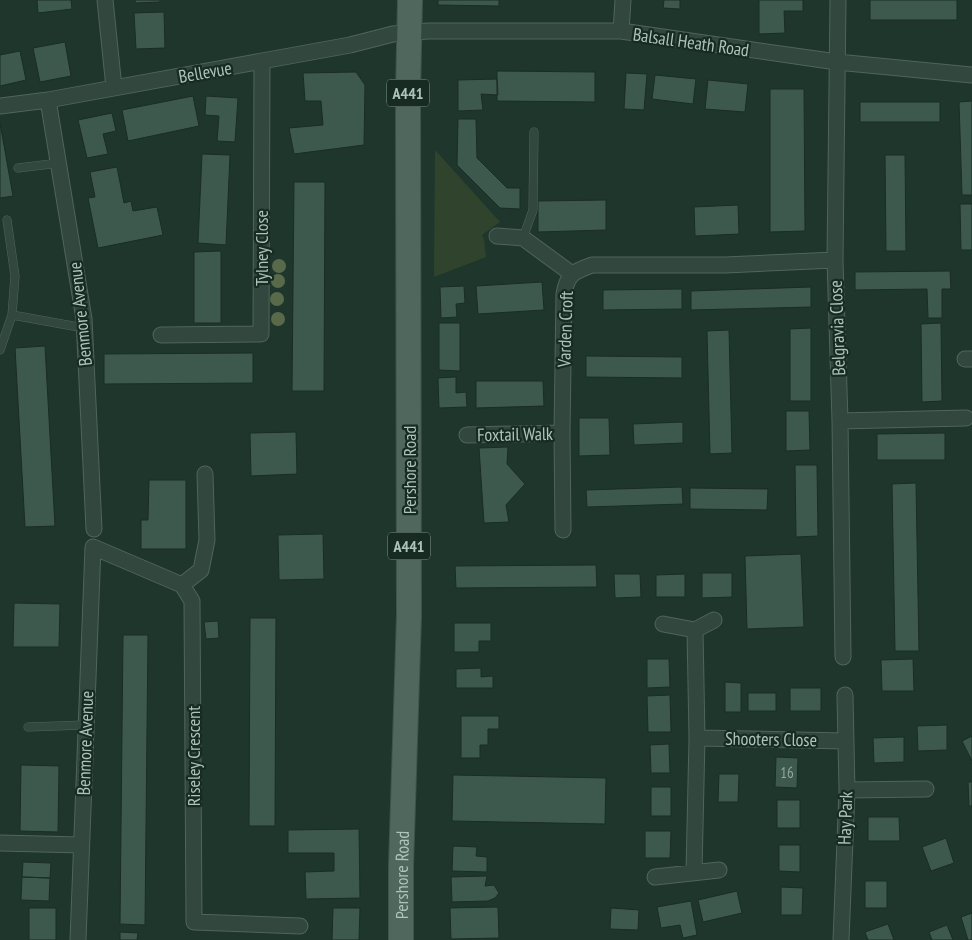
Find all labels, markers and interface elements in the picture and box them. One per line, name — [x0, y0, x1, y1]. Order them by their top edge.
street label: Balsall Heath Road — [631, 22, 751, 62]
street label: Bellevue — [177, 56, 233, 88]
road number: A441 — [387, 80, 429, 106]
street label: Tylney Close — [250, 210, 273, 286]
street label: Benmore Avenue — [63, 261, 97, 367]
street label: Belgravia Close — [824, 280, 850, 376]
street label: Varden Croft — [552, 290, 578, 369]
street label: Foxtail Walk — [477, 422, 553, 446]
street label: Pershore Road — [398, 426, 421, 514]
road number: A441 — [388, 532, 430, 560]
street label: Benmore Avenue — [72, 690, 98, 796]
street label: Riseley Crescent — [182, 706, 205, 806]
street label: Shooters Close — [725, 727, 817, 751]
house number: 16 — [780, 763, 794, 782]
street label: Hay Park — [833, 791, 857, 845]
street label: Pershore Road — [390, 830, 414, 919]

